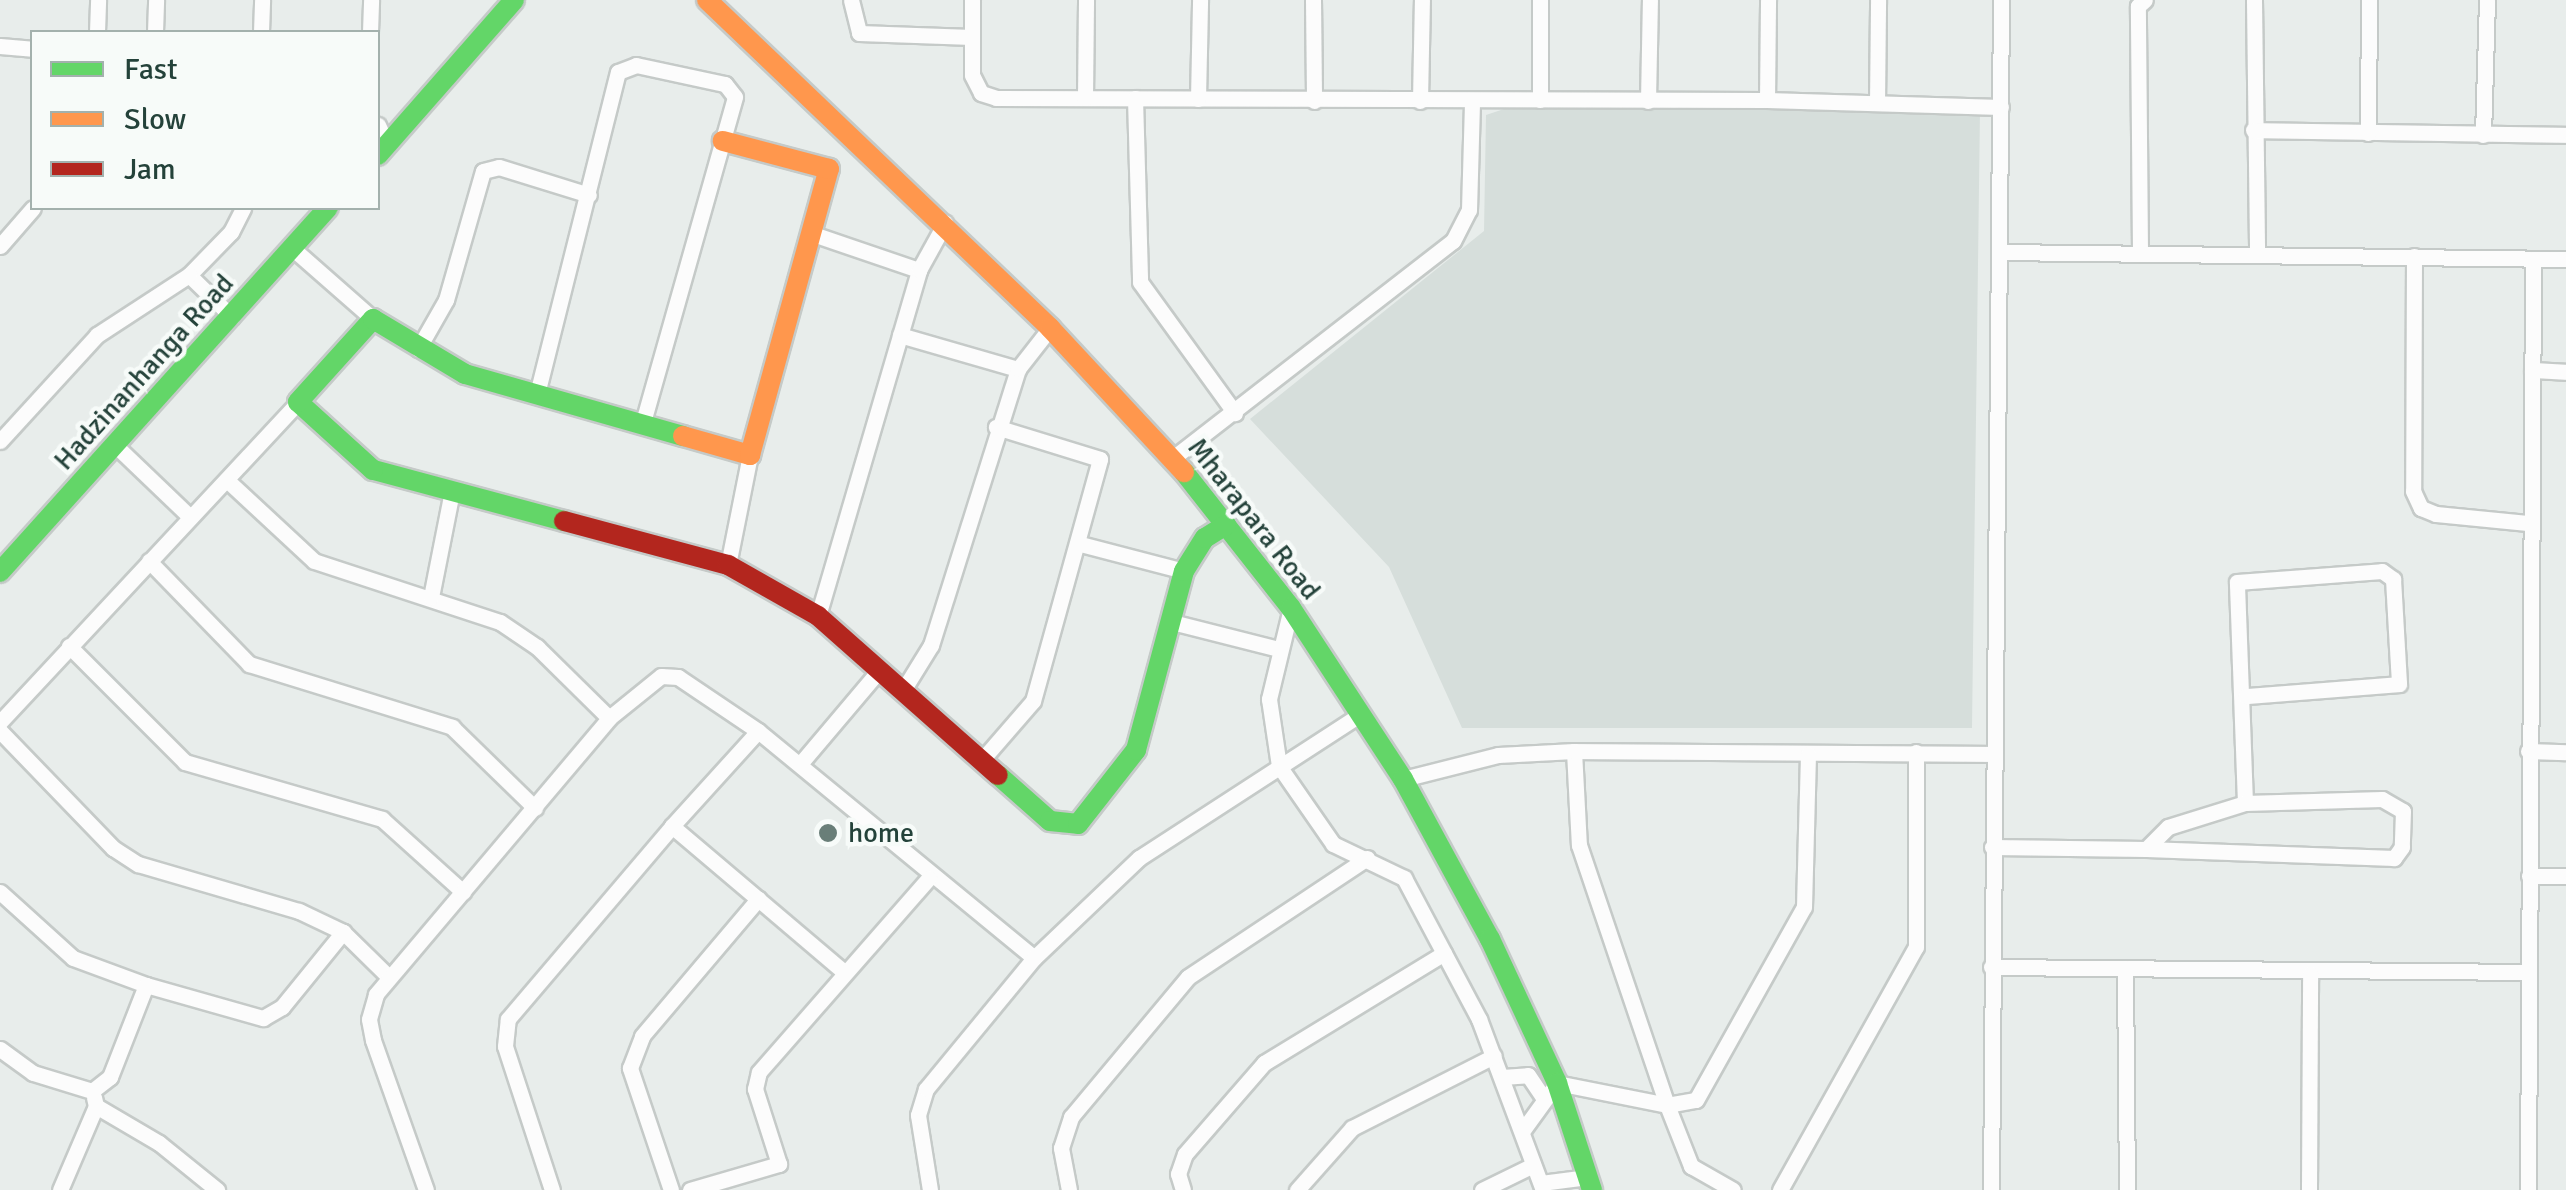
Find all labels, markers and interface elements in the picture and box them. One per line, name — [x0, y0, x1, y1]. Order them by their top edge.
legend — [30, 30, 380, 210]
text: Fast — [124, 51, 177, 88]
text: Slow — [124, 101, 186, 138]
text: Jam — [124, 151, 176, 188]
street label: Hadzinanhanga Road — [47, 267, 241, 477]
street label: Mharapara Road — [1180, 432, 1328, 606]
place label: home — [848, 816, 914, 850]
marker: home — [817, 822, 839, 844]

